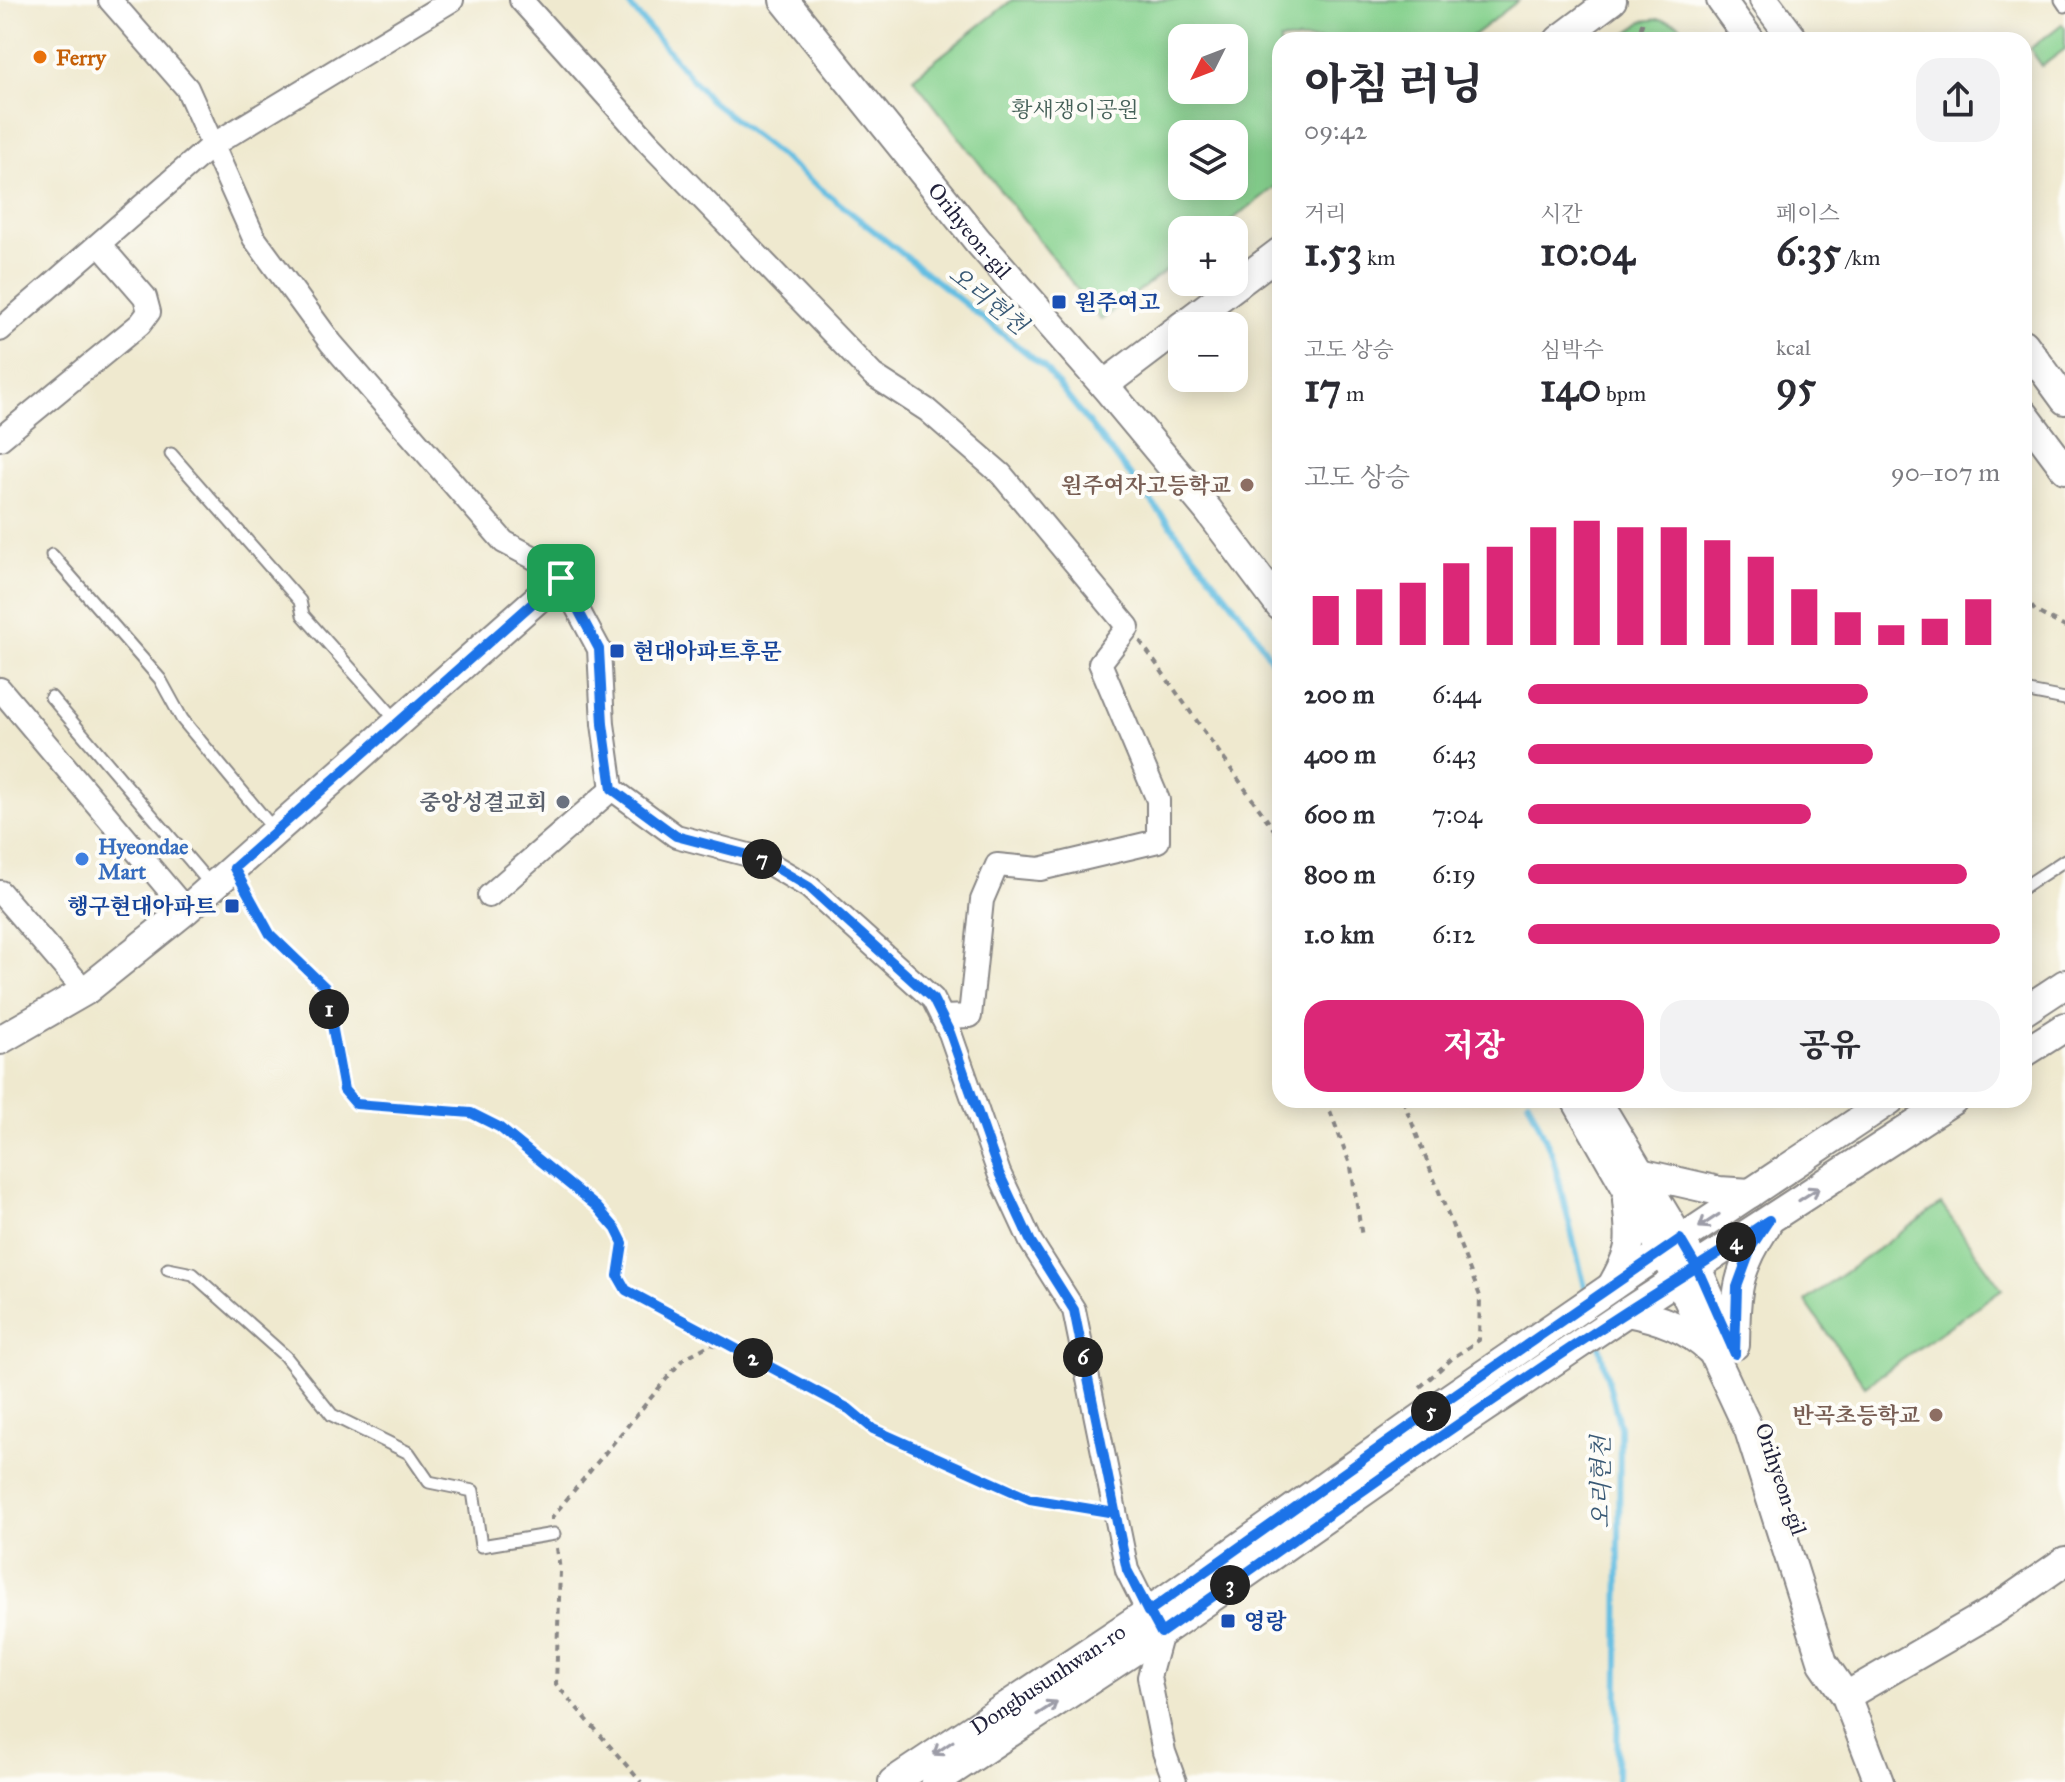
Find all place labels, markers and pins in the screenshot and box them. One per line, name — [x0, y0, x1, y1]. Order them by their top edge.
place label: Ferry — [56, 44, 108, 71]
marker: Ferry — [31, 48, 49, 66]
place label: 원주여고 — [1075, 289, 1160, 316]
marker: 원주여고 — [1050, 293, 1068, 311]
place label: 원주여자고등학교 — [1061, 472, 1231, 499]
marker: 원주여자고등학교 — [1238, 476, 1256, 494]
pin — [527, 544, 595, 612]
place label: 현대아파트후문 — [633, 638, 782, 665]
marker: 현대아파트후문 — [608, 642, 626, 660]
place label: 중앙성결교회 — [419, 789, 547, 816]
marker: 중앙성결교회 — [554, 793, 572, 811]
place label: Hyeondae Mart — [98, 833, 188, 885]
pin: 7 — [742, 839, 782, 879]
marker: Hyeondae Mart — [73, 850, 91, 868]
place label: 행구현대아파트 — [67, 893, 217, 920]
marker: 행구현대아파트 — [223, 897, 241, 915]
pin: 1 — [309, 989, 349, 1029]
pin: 4 — [1716, 1222, 1756, 1262]
pin: 6 — [1063, 1337, 1103, 1377]
pin: 2 — [733, 1338, 773, 1378]
pin: 5 — [1411, 1391, 1451, 1431]
place label: 반곡초등학교 — [1792, 1402, 1920, 1429]
marker: 반곡초등학교 — [1927, 1406, 1945, 1424]
pin: 3 — [1210, 1565, 1250, 1605]
place label: 영랑 — [1244, 1608, 1287, 1635]
marker: 영랑 — [1219, 1612, 1237, 1630]

